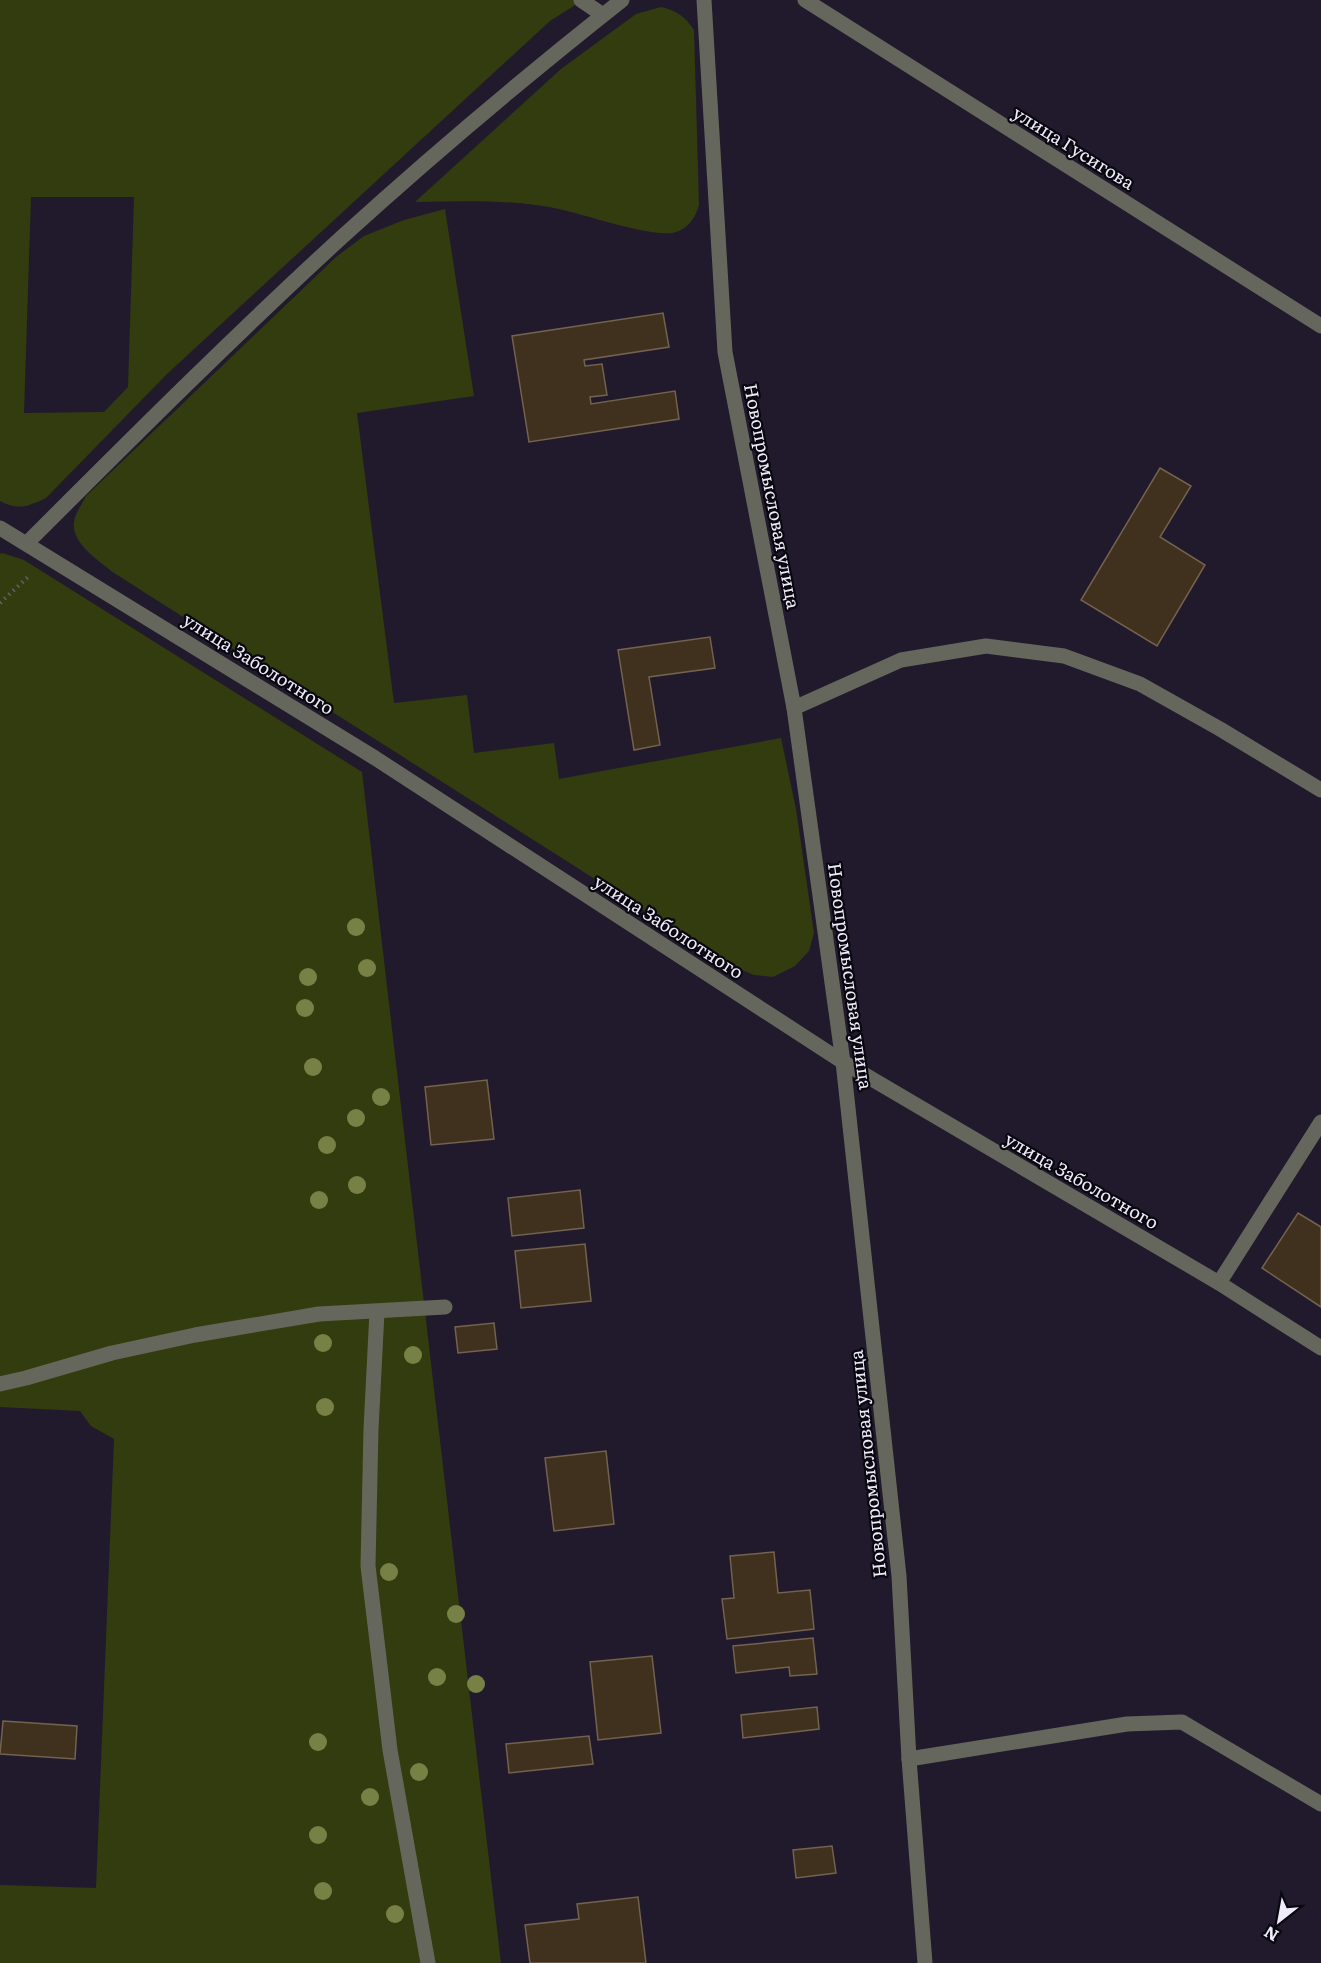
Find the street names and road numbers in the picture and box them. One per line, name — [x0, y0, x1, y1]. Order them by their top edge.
street label: улица Гусигова — [1008, 99, 1141, 196]
street label: Новопромысловая улица — [738, 381, 808, 611]
street label: улица Заболотного — [178, 605, 340, 721]
street label: Новопромысловая улица — [822, 861, 880, 1091]
street label: улица Заболотного — [589, 867, 749, 985]
street label: улица Заболотного — [1000, 1125, 1164, 1235]
street label: Новопромысловая улица — [842, 1348, 892, 1579]

